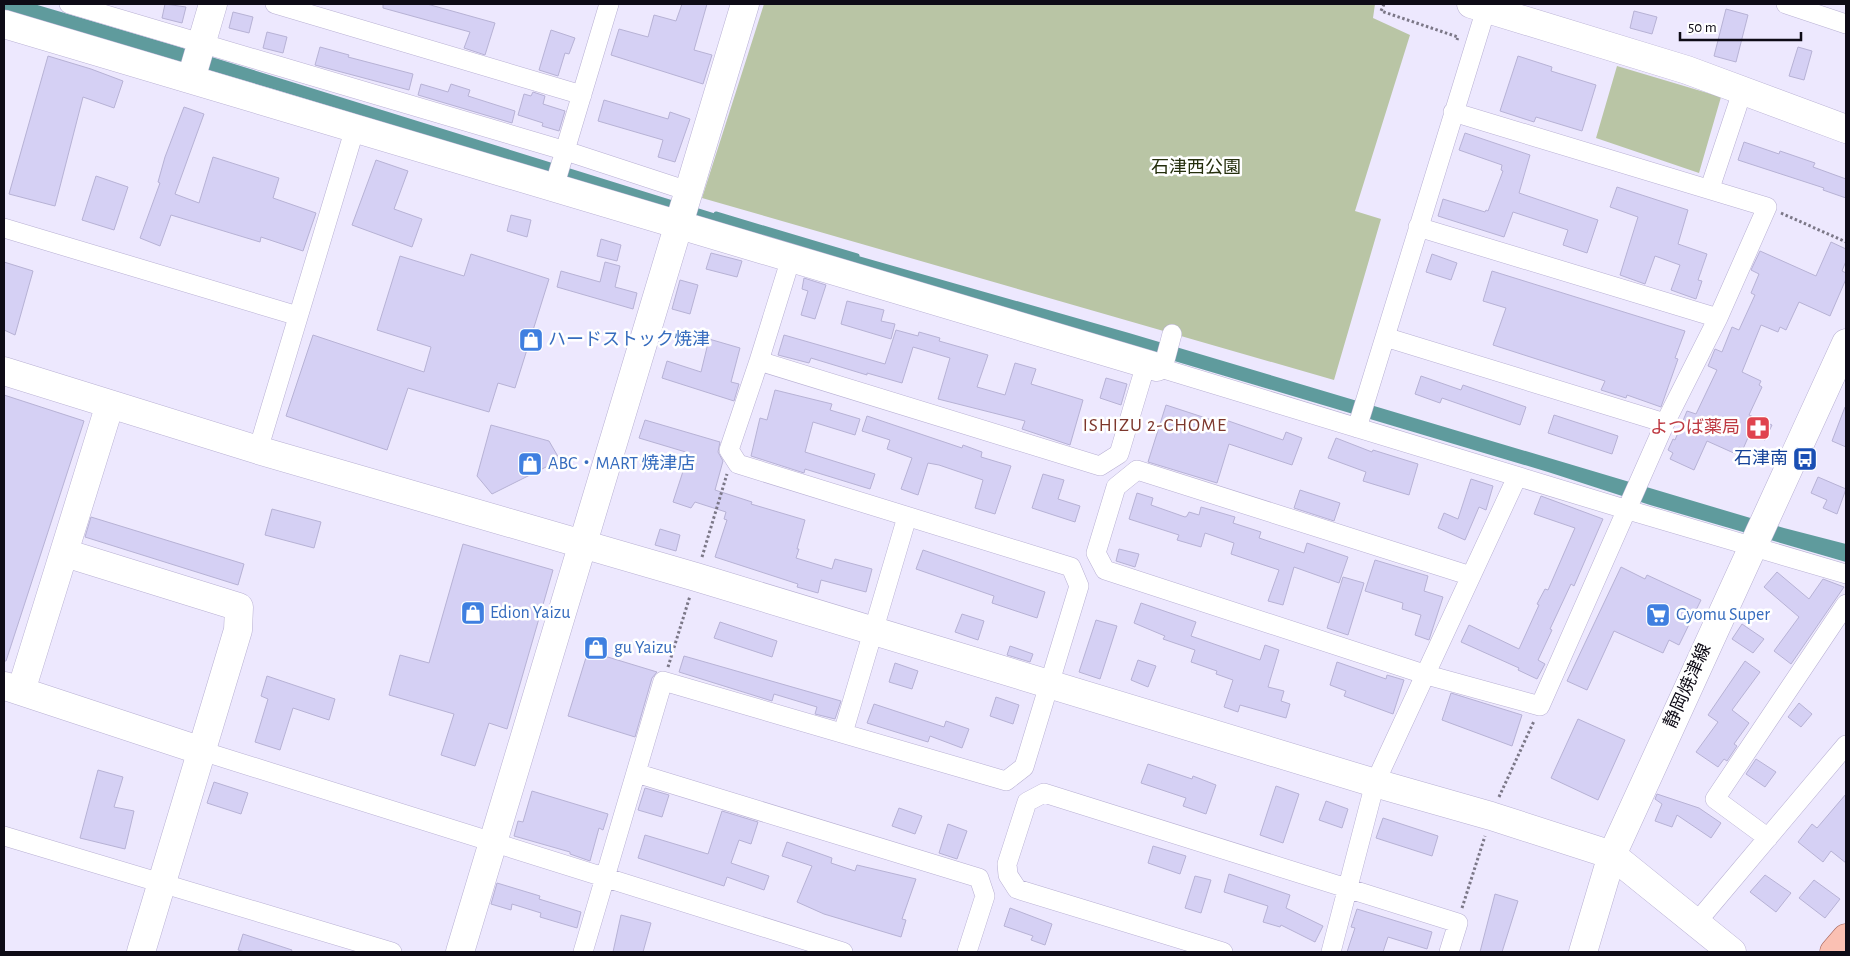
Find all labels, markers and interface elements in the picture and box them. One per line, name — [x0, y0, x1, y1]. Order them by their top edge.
scale bar — [1680, 10, 1801, 42]
text: 50 m — [1688, 20, 1717, 35]
park label: 石津西公園 — [1151, 158, 1241, 177]
shop icon: ハードストック焼津 — [518, 327, 544, 353]
place label: ハードストック焼津 — [548, 330, 710, 349]
pharmacy icon: よつば薬局 — [1745, 415, 1771, 441]
district label: ISHIZU 2-CHOME — [1083, 416, 1227, 435]
place label: よつば薬局 — [1650, 418, 1740, 437]
bus stop icon: 石津南 — [1792, 446, 1818, 472]
place label: 石津南 — [1734, 449, 1788, 468]
shop icon: ABC・MART 焼津店 — [517, 451, 543, 477]
place label: ABC・MART 焼津店 — [548, 454, 695, 473]
shop icon: Edion Yaizu — [460, 600, 486, 626]
supermarket icon: Gyomu Super — [1645, 602, 1671, 628]
place label: Edion Yaizu — [490, 604, 570, 622]
place label: Gyomu Super — [1676, 606, 1770, 624]
shop icon: gu Yaizu — [583, 635, 609, 661]
place label: gu Yaizu — [614, 639, 673, 657]
street label: 静岡焼津線 — [1660, 640, 1715, 731]

